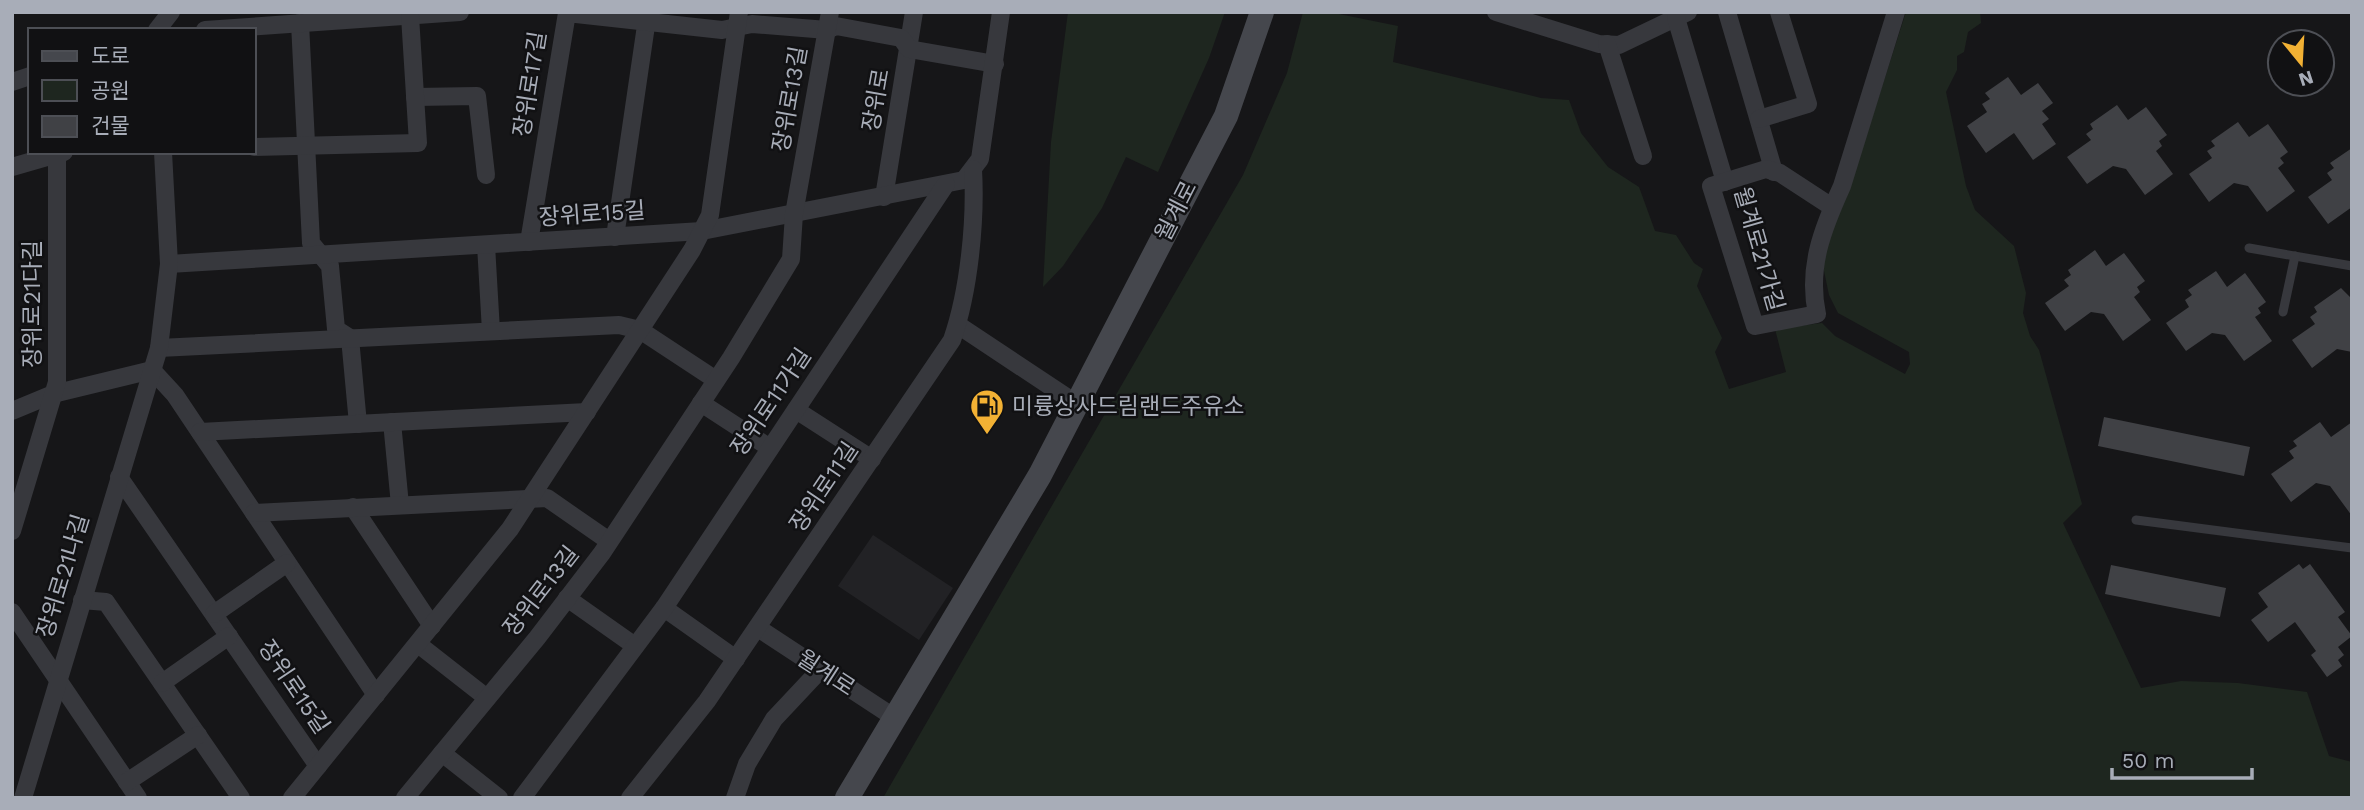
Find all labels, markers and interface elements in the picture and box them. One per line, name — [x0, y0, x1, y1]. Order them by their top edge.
legend — [28, 28, 256, 154]
north arrow — [2266, 28, 2336, 98]
street label: 장위로17길 — [508, 29, 552, 139]
text: 도로 — [91, 43, 130, 68]
street label: 장위로13길 — [767, 44, 813, 154]
street label: 장위로 — [857, 66, 895, 134]
text: N — [2296, 66, 2316, 92]
text: 공원 — [91, 78, 130, 103]
text: 건물 — [91, 113, 130, 138]
street label: 월계로 — [1150, 177, 1202, 245]
street label: 월계로21가길 — [1728, 184, 1790, 314]
street label: 장위로15길 — [538, 197, 646, 231]
street label: 장위로21다길 — [19, 240, 46, 368]
street label: 장위로11가길 — [725, 343, 817, 461]
fuel station icon: 미륭상사드림랜드주유소 — [968, 387, 1006, 436]
place label: 미륭상사드림랜드주유소 — [1012, 393, 1245, 420]
street label: 장위로11길 — [784, 437, 864, 537]
street label: 장위로21나길 — [31, 511, 95, 641]
street label: 장위로13길 — [497, 541, 585, 641]
street label: 장위로15길 — [253, 635, 335, 739]
street label: 월계로 — [792, 644, 860, 702]
scale bar — [2112, 736, 2252, 780]
text: 50 m — [2122, 748, 2174, 773]

